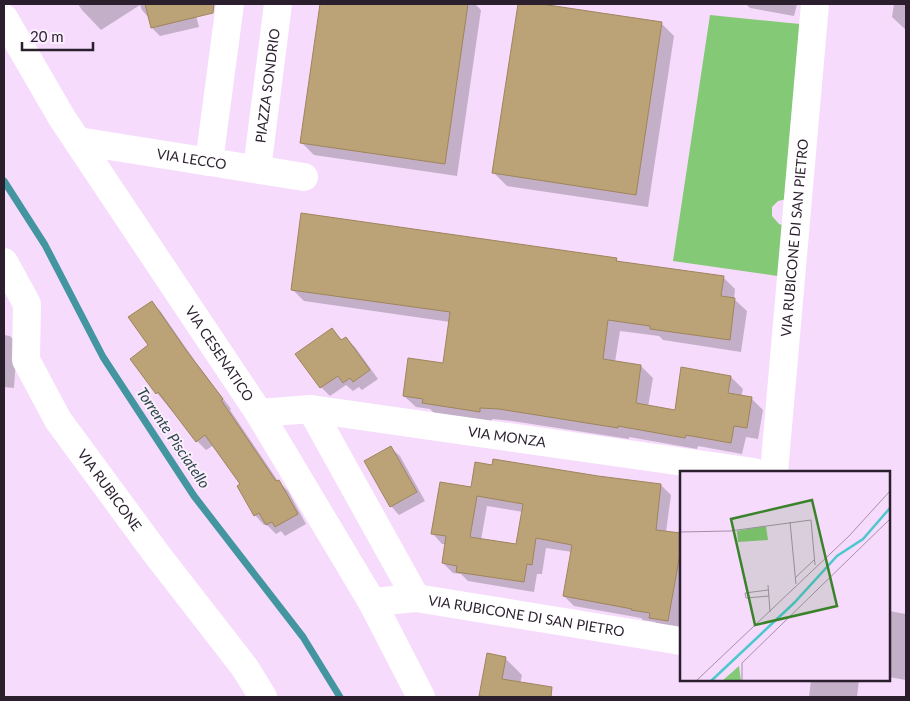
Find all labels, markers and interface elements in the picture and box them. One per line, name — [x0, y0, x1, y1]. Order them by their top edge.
scale bar — [22, 20, 94, 52]
text: 20 m — [30, 27, 64, 45]
street label: PIAZZA SONDRIO — [251, 27, 283, 144]
street label: VIA RUBICONE DI SAN PIETRO — [777, 138, 811, 338]
street label: VIA LECCO — [155, 145, 228, 173]
street label: VIA CESENATICO — [182, 303, 258, 404]
water label: Torrente Pisciatello — [133, 384, 214, 491]
street label: VIA MONZA — [467, 422, 548, 450]
street label: VIA RUBICONE — [74, 446, 146, 534]
inset map — [680, 471, 890, 681]
street label: VIA RUBICONE DI SAN PIETRO — [427, 591, 626, 640]

